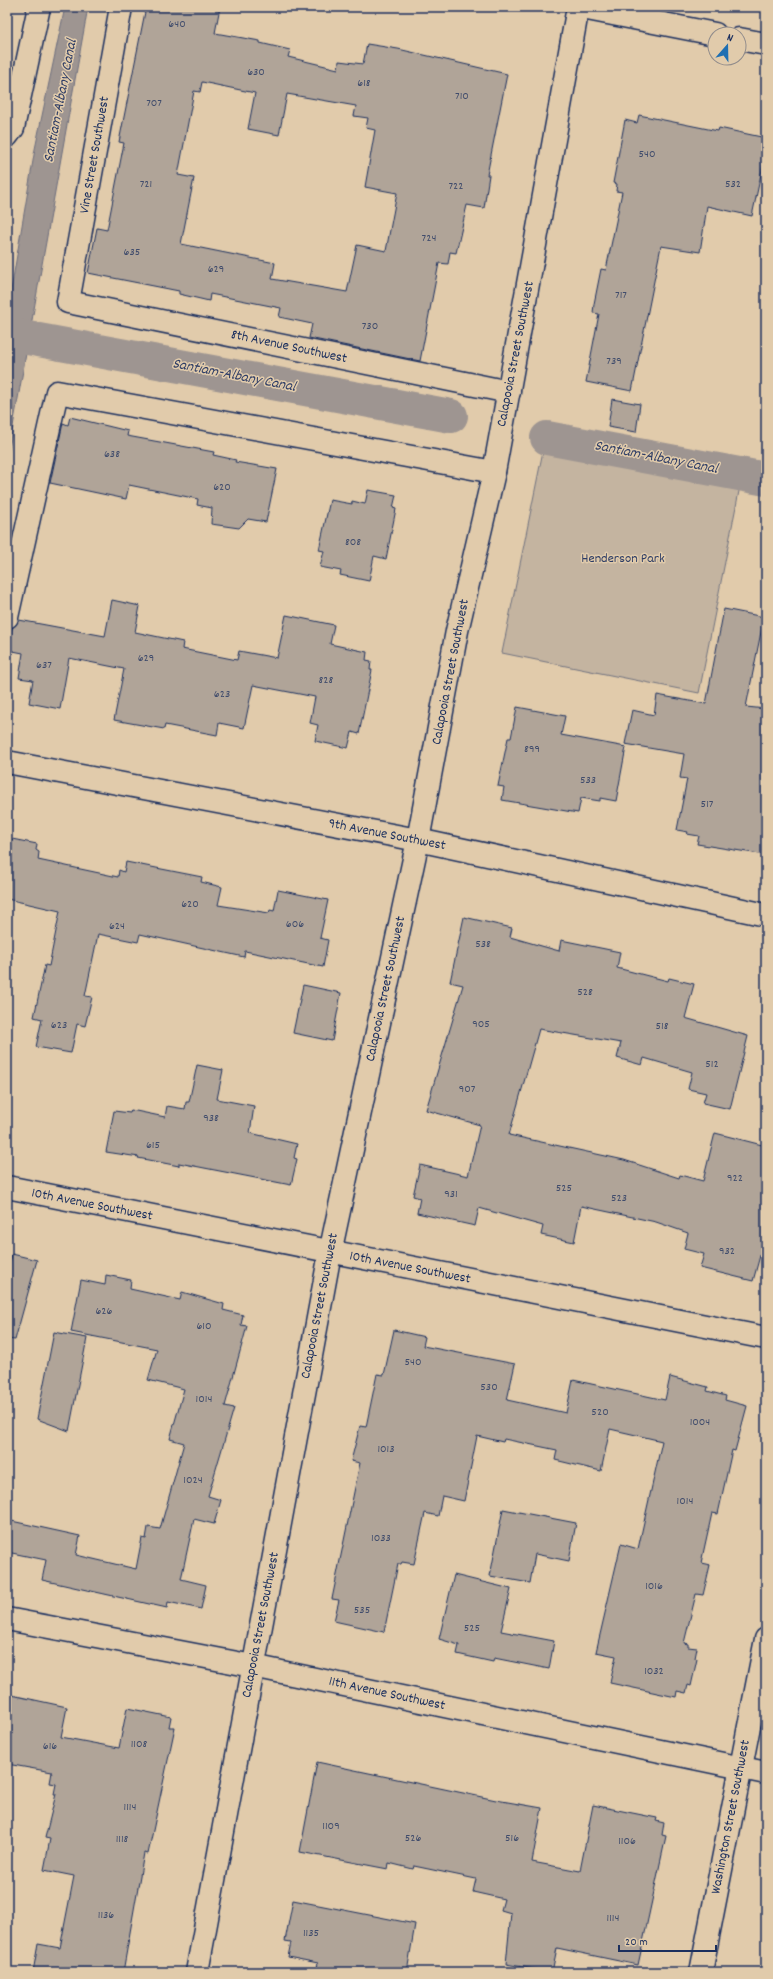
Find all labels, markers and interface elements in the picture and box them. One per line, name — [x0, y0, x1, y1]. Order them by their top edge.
house number: 640 — [168, 16, 186, 33]
north arrow — [707, 26, 747, 66]
text: N — [724, 30, 736, 47]
water label: Santiam-Albany Canal — [38, 36, 84, 164]
house number: 630 — [247, 64, 265, 81]
house number: 618 — [357, 75, 371, 92]
house number: 710 — [455, 88, 469, 105]
street label: Vine Street Southwest — [75, 95, 115, 215]
house number: 707 — [146, 95, 162, 112]
house number: 540 — [638, 146, 656, 163]
house number: 721 — [140, 176, 152, 193]
house number: 532 — [725, 176, 741, 193]
house number: 722 — [448, 178, 464, 195]
house number: 724 — [422, 230, 436, 247]
house number: 635 — [124, 244, 140, 261]
house number: 629 — [208, 261, 224, 278]
street label: Calapooia Street Southwest — [492, 279, 540, 429]
house number: 717 — [615, 287, 627, 304]
house number: 730 — [362, 318, 378, 335]
street label: 8th Avenue Southwest — [229, 325, 349, 369]
water label: Santiam-Albany Canal — [171, 353, 299, 399]
house number: 739 — [606, 353, 622, 370]
water label: Santiam-Albany Canal — [593, 435, 721, 481]
house number: 638 — [104, 446, 120, 463]
house number: 620 — [213, 479, 231, 496]
house number: 808 — [345, 534, 361, 551]
park label: Henderson Park — [581, 549, 665, 569]
street label: Calapooia Street Southwest — [427, 597, 475, 747]
house number: 629 — [138, 650, 154, 667]
house number: 637 — [36, 657, 52, 674]
house number: 828 — [319, 672, 334, 689]
house number: 623 — [214, 686, 230, 703]
house number: 899 — [524, 741, 540, 758]
house number: 533 — [580, 772, 596, 789]
house number: 517 — [701, 796, 714, 813]
street label: 9th Avenue Southwest — [327, 814, 447, 856]
house number: 620 — [181, 896, 199, 913]
street label: Calapooia Street Southwest — [361, 914, 411, 1064]
house number: 606 — [286, 916, 304, 933]
house number: 624 — [109, 918, 125, 935]
house number: 538 — [475, 936, 491, 953]
house number: 528 — [577, 984, 593, 1001]
house number: 905 — [472, 1016, 490, 1033]
house number: 623 — [51, 1017, 67, 1034]
house number: 518 — [656, 1018, 669, 1035]
house number: 512 — [705, 1056, 719, 1073]
house number: 907 — [459, 1081, 476, 1098]
house number: 938 — [203, 1110, 219, 1127]
house number: 615 — [146, 1137, 160, 1154]
house number: 922 — [727, 1170, 743, 1187]
house number: 525 — [556, 1180, 572, 1197]
street label: 10th Avenue Southwest — [30, 1183, 154, 1227]
house number: 931 — [444, 1186, 458, 1203]
house number: 523 — [611, 1190, 627, 1207]
street label: Calapooia Street Southwest — [296, 1231, 344, 1381]
house number: 932 — [719, 1243, 735, 1260]
street label: 10th Avenue Southwest — [348, 1246, 472, 1290]
house number: 626 — [95, 1303, 113, 1320]
house number: 610 — [196, 1318, 212, 1335]
house number: 540 — [404, 1354, 422, 1371]
house number: 530 — [480, 1379, 498, 1396]
house number: 1014 — [196, 1391, 212, 1408]
house number: 520 — [591, 1404, 609, 1421]
house number: 1004 — [690, 1414, 710, 1431]
house number: 1013 — [377, 1441, 395, 1458]
house number: 1024 — [183, 1472, 203, 1489]
house number: 1014 — [677, 1493, 693, 1510]
house number: 1033 — [371, 1530, 391, 1547]
street label: Calapooia Street Southwest — [237, 1550, 285, 1700]
house number: 1016 — [645, 1578, 663, 1595]
house number: 535 — [354, 1602, 370, 1619]
house number: 525 — [464, 1620, 480, 1637]
house number: 1032 — [644, 1663, 664, 1680]
street label: 11th Avenue Southwest — [327, 1672, 447, 1716]
house number: 1108 — [131, 1736, 147, 1753]
house number: 616 — [43, 1738, 57, 1755]
street label: Washington Street Southwest — [706, 1738, 756, 1896]
house number: 1114 — [124, 1799, 136, 1816]
house number: 1109 — [322, 1818, 340, 1835]
house number: 526 — [405, 1830, 421, 1847]
house number: 516 — [505, 1830, 519, 1847]
house number: 1118 — [116, 1831, 129, 1848]
house number: 1106 — [618, 1833, 636, 1850]
house number: 1136 — [98, 1907, 114, 1924]
house number: 1114 — [607, 1910, 619, 1927]
house number: 1135 — [303, 1925, 319, 1942]
scale bar — [619, 1927, 716, 1953]
text: 20 m — [625, 1934, 648, 1951]

